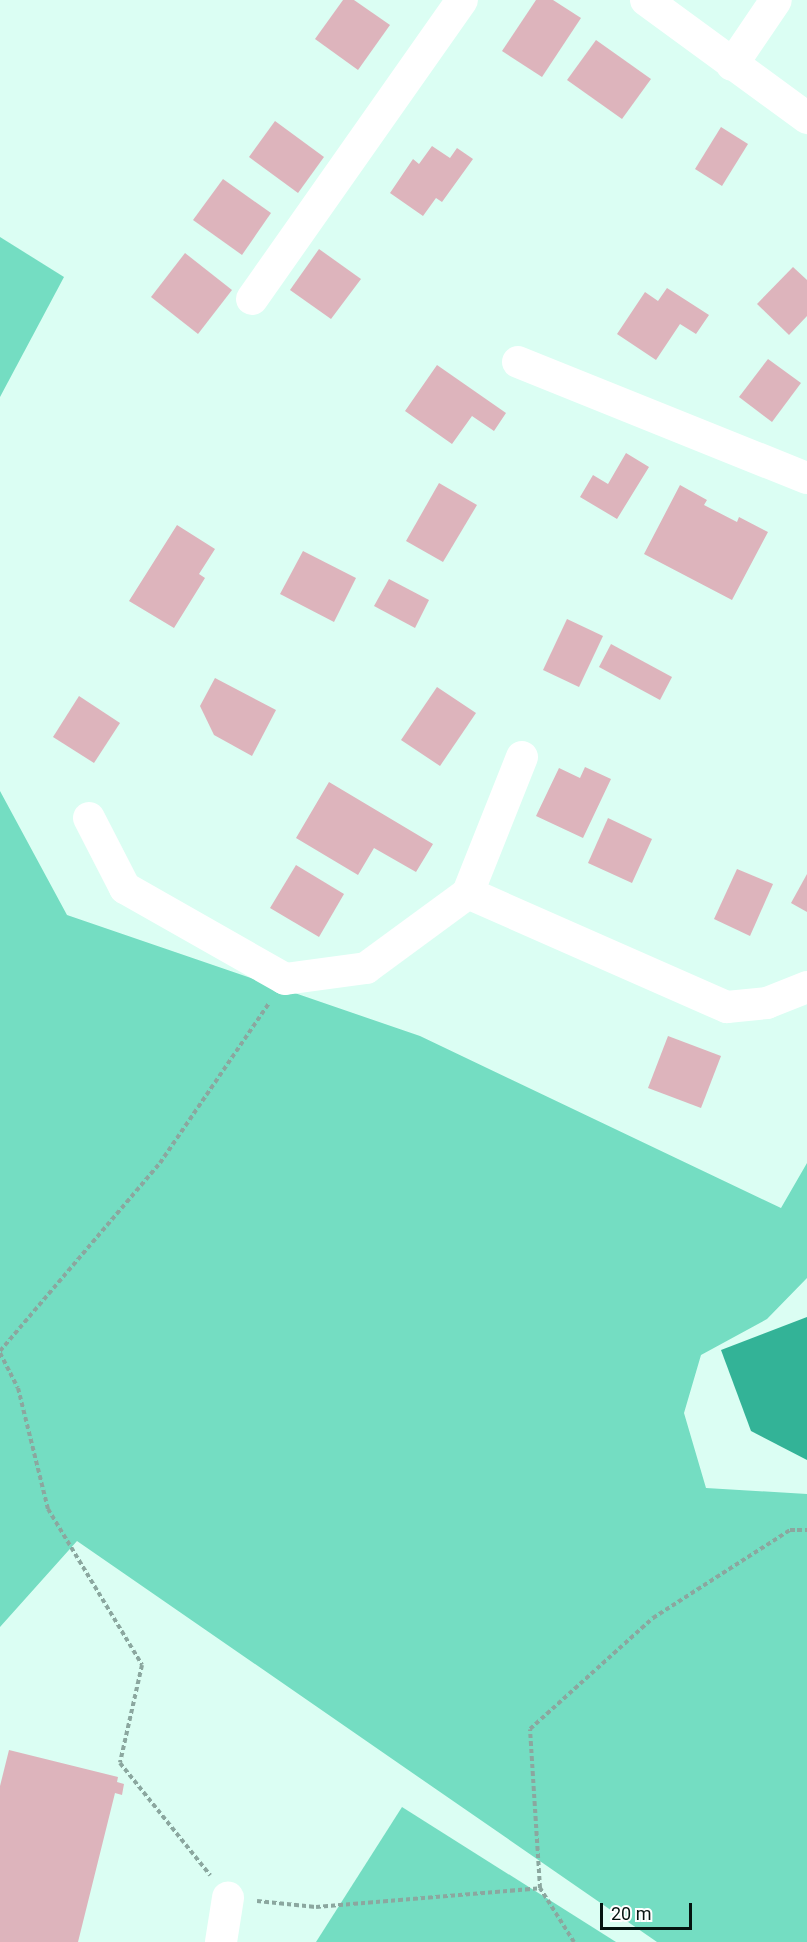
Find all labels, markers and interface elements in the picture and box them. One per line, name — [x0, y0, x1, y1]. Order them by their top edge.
scale bar — [603, 1891, 694, 1929]
text: 20 m — [611, 1903, 651, 1924]

